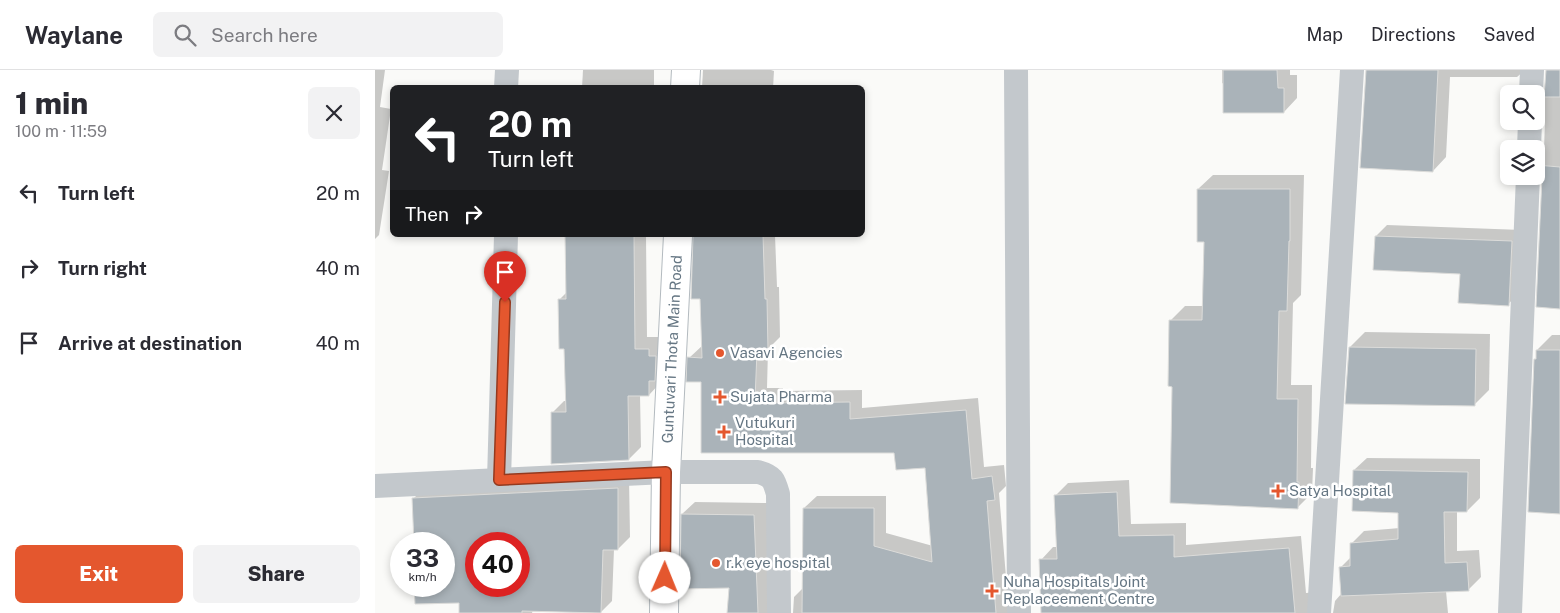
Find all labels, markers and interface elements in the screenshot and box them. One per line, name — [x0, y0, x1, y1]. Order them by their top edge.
search box — [153, 12, 503, 57]
text: Waylane — [25, 21, 123, 49]
icon: search — [171, 21, 199, 49]
text: Search here — [211, 24, 318, 46]
text: Map — [1306, 24, 1343, 45]
text: Directions — [1371, 24, 1456, 45]
text: Saved — [1484, 24, 1535, 45]
text: 1 min — [15, 85, 88, 121]
map controls — [1500, 85, 1545, 185]
button: search — [1500, 85, 1545, 130]
button: close — [308, 87, 360, 139]
text: 20 m — [488, 104, 572, 145]
icon: left — [405, 105, 470, 170]
text: 100 m · 11:59 — [15, 122, 107, 141]
button: layers — [1500, 140, 1545, 185]
text: Turn left — [488, 146, 574, 172]
icon: left — [15, 179, 43, 207]
text: Turn left — [58, 182, 135, 204]
text: 20 m — [316, 182, 360, 204]
icon: right — [459, 200, 487, 228]
text: Then — [405, 203, 449, 225]
pin — [484, 251, 526, 302]
icon: right — [15, 254, 43, 282]
street label: Guntuvari Thota Main Road — [658, 255, 685, 444]
text: Turn right — [58, 257, 147, 279]
text: 40 m — [315, 257, 360, 279]
icon: arrive — [491, 258, 519, 286]
icon: arrive — [15, 329, 43, 357]
text: Arrive at destination — [58, 332, 242, 354]
text: 40 m — [315, 332, 360, 354]
place label: Vasavi Agencies — [730, 344, 843, 361]
marker: Vasavi Agencies — [714, 347, 726, 359]
place label: Sujata Pharma — [730, 388, 832, 405]
marker: Sujata Pharma — [714, 391, 726, 403]
place label: Vutukuri Hospital — [735, 414, 795, 448]
marker: Vutukuri Hospital — [717, 425, 731, 439]
place label: Satya Hospital — [1289, 482, 1391, 499]
marker: Satya Hospital — [1271, 484, 1285, 498]
speed limit sign: 40 — [465, 532, 530, 597]
text: 33 — [406, 543, 439, 573]
button: Exit — [15, 545, 183, 603]
button: Share — [193, 545, 360, 603]
position arrow — [638, 551, 690, 603]
place label: r.k eye hospital — [726, 554, 830, 571]
marker: r.k eye hospital — [710, 557, 722, 569]
text: km/h — [408, 570, 437, 584]
place label: Nuha Hospitals Joint Replaceement Centre — [1003, 573, 1155, 607]
marker: Nuha Hospitals Joint Replaceement Centre — [985, 584, 999, 598]

